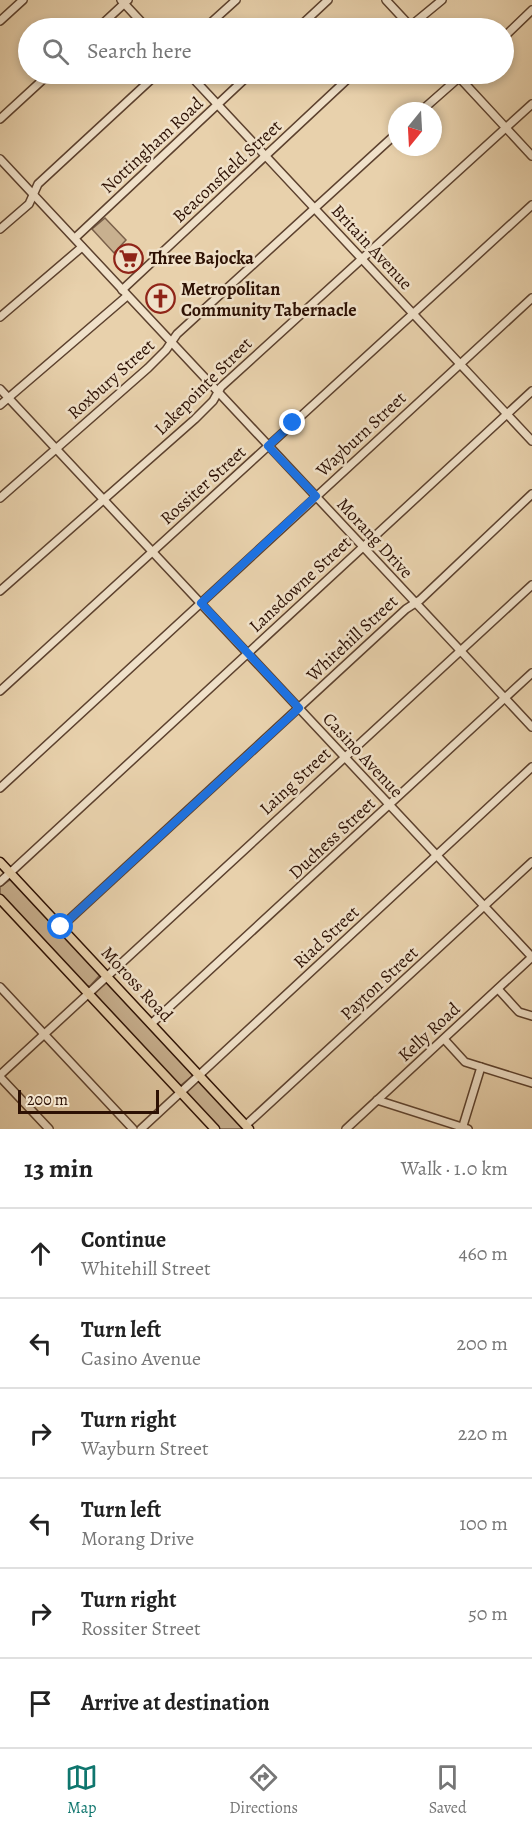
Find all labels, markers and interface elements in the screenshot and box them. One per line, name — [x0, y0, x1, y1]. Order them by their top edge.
search box — [18, 18, 514, 84]
icon: search — [39, 35, 72, 68]
text: Search here — [87, 36, 192, 66]
street label: Nottingham Road — [96, 91, 208, 199]
north arrow — [388, 102, 442, 156]
street label: Beaconsfield Street — [167, 114, 287, 228]
street label: Britain Avenue — [326, 199, 418, 295]
supermarket icon: Three Bajocka — [112, 242, 144, 274]
place label: Three Bajocka — [149, 246, 254, 270]
place label: Metropolitan Community Tabernacle — [181, 277, 357, 322]
church icon: Metropolitan Community Tabernacle — [144, 283, 176, 315]
street label: Lakepointe Street — [149, 332, 257, 440]
street label: Roxbury Street — [62, 333, 160, 425]
street label: Wayburn Street — [310, 386, 411, 483]
route end — [279, 409, 305, 435]
street label: Rossiter Street — [155, 440, 251, 530]
street label: Morang Drive — [332, 493, 418, 583]
street label: Lansdowne Street — [244, 530, 356, 638]
street label: Whitehill Street — [300, 589, 403, 687]
street label: Casino Avenue — [317, 707, 409, 803]
street label: Laing Street — [254, 742, 336, 820]
street label: Duchess Street — [284, 792, 380, 884]
street label: Riad Street — [288, 900, 364, 974]
route start — [47, 913, 73, 939]
street label: Moross Road — [96, 941, 178, 1027]
street label: Payton Street — [335, 941, 423, 1025]
street label: Kelly Road — [393, 997, 465, 1067]
scale bar — [18, 1087, 159, 1114]
text: 200 m — [27, 1089, 68, 1111]
text: 13 min — [24, 1151, 93, 1186]
text: Walk · 1.0 km — [401, 1155, 508, 1182]
text: Continue — [81, 1225, 166, 1255]
icon: ahead — [24, 1237, 57, 1270]
text: 460 m — [458, 1240, 508, 1267]
text: Whitehill Street — [81, 1255, 211, 1282]
text: Turn left — [81, 1315, 161, 1345]
icon: left — [24, 1327, 57, 1360]
text: 200 m — [457, 1330, 508, 1357]
text: Casino Avenue — [81, 1345, 201, 1372]
text: Turn right — [81, 1405, 177, 1435]
icon: right — [24, 1417, 57, 1450]
text: 220 m — [458, 1420, 508, 1447]
text: Wayburn Street — [81, 1435, 209, 1462]
text: Turn left — [81, 1495, 161, 1525]
icon: left — [24, 1507, 57, 1540]
text: 100 m — [459, 1510, 508, 1537]
text: Morang Drive — [81, 1525, 194, 1552]
text: Turn right — [81, 1585, 177, 1615]
icon: right — [24, 1597, 57, 1630]
text: 50 m — [468, 1600, 508, 1627]
text: Rossiter Street — [81, 1615, 201, 1642]
icon: arrive — [24, 1687, 57, 1720]
text: Arrive at destination — [81, 1688, 270, 1718]
tab: Map — [65, 1761, 98, 1819]
tab: Directions — [229, 1761, 298, 1819]
tab: Saved — [429, 1761, 467, 1819]

